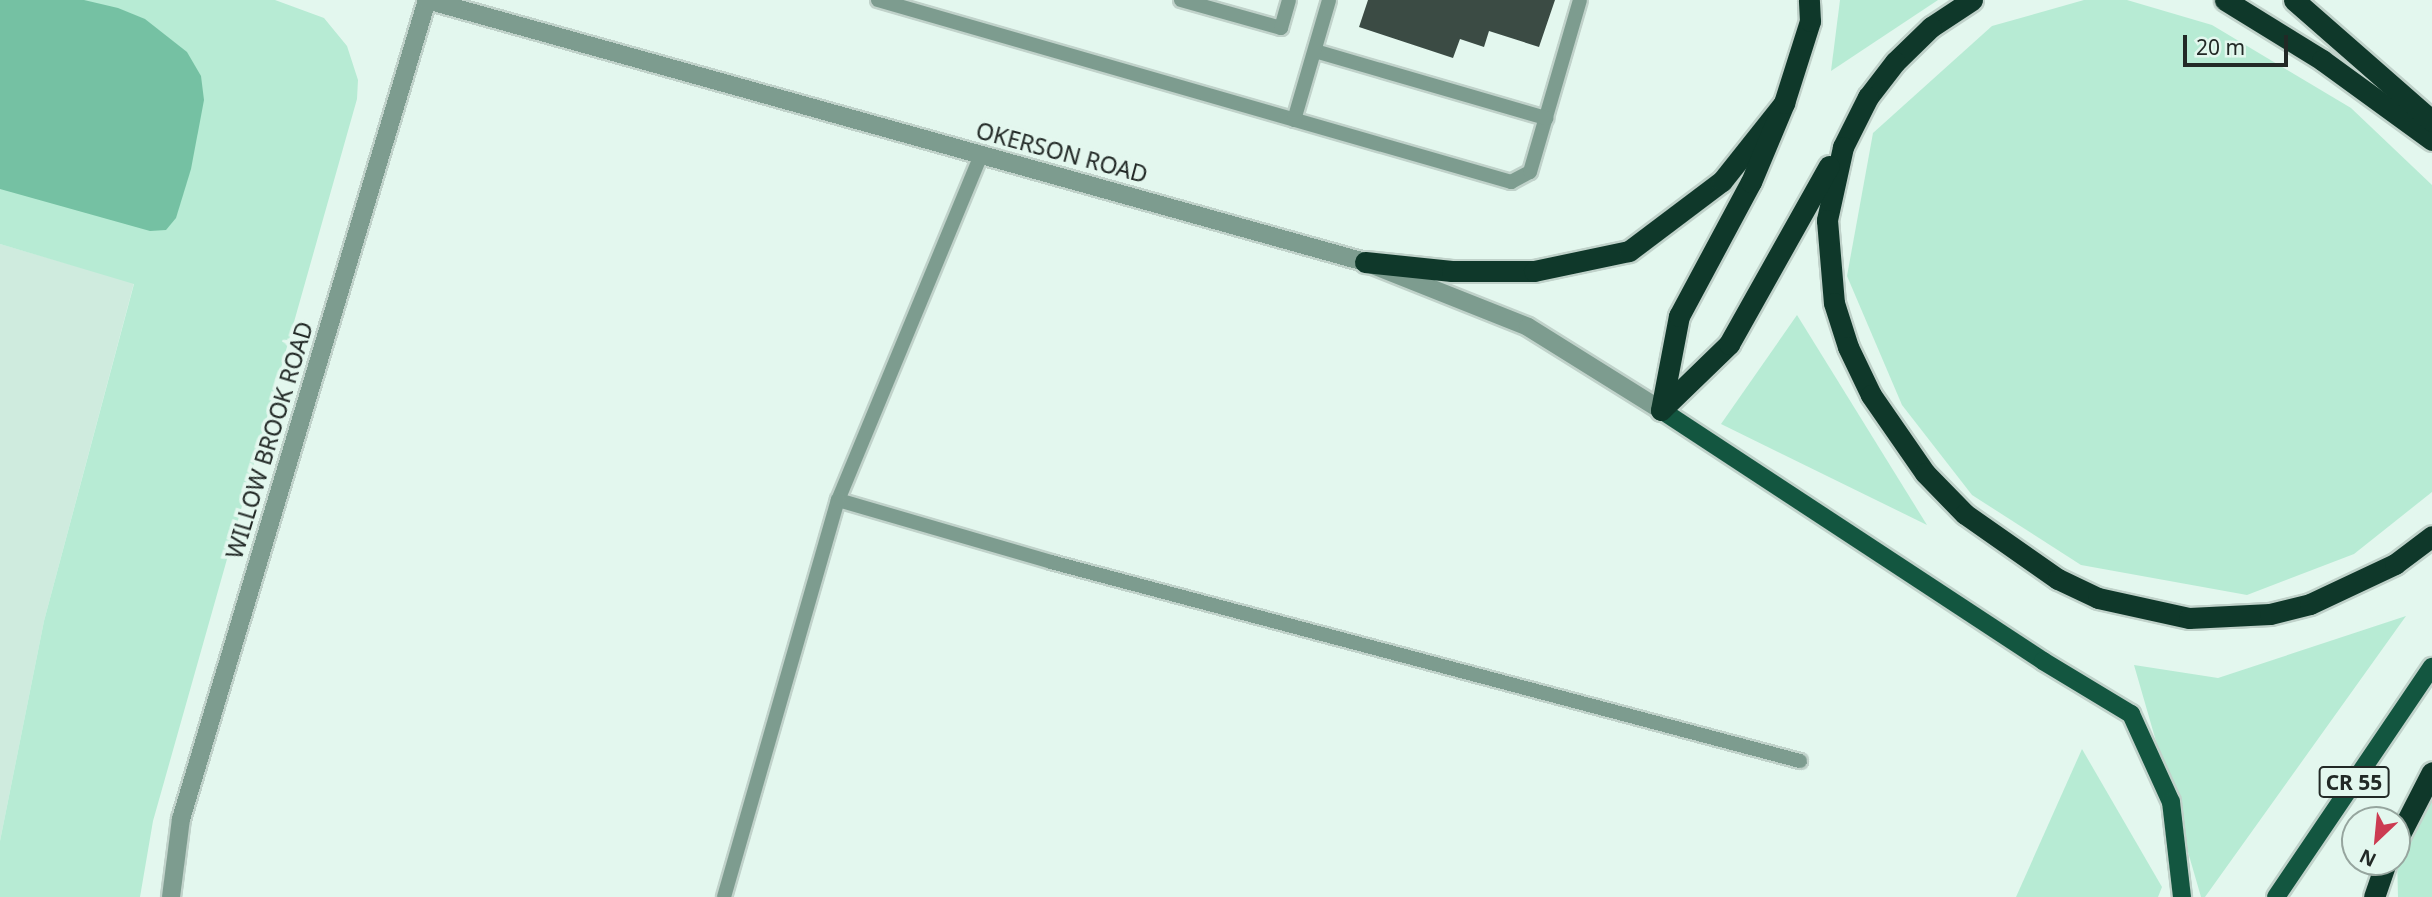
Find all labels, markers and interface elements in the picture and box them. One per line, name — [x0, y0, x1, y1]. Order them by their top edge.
scale bar — [2187, 21, 2292, 65]
text: 20 m — [2196, 33, 2245, 61]
street label: OKERSON ROAD — [973, 116, 1151, 188]
street label: WILLOW BROOK ROAD — [220, 318, 318, 562]
road number: CR 55 — [2317, 764, 2391, 800]
north arrow — [2341, 806, 2411, 876]
text: N — [2355, 843, 2380, 873]

